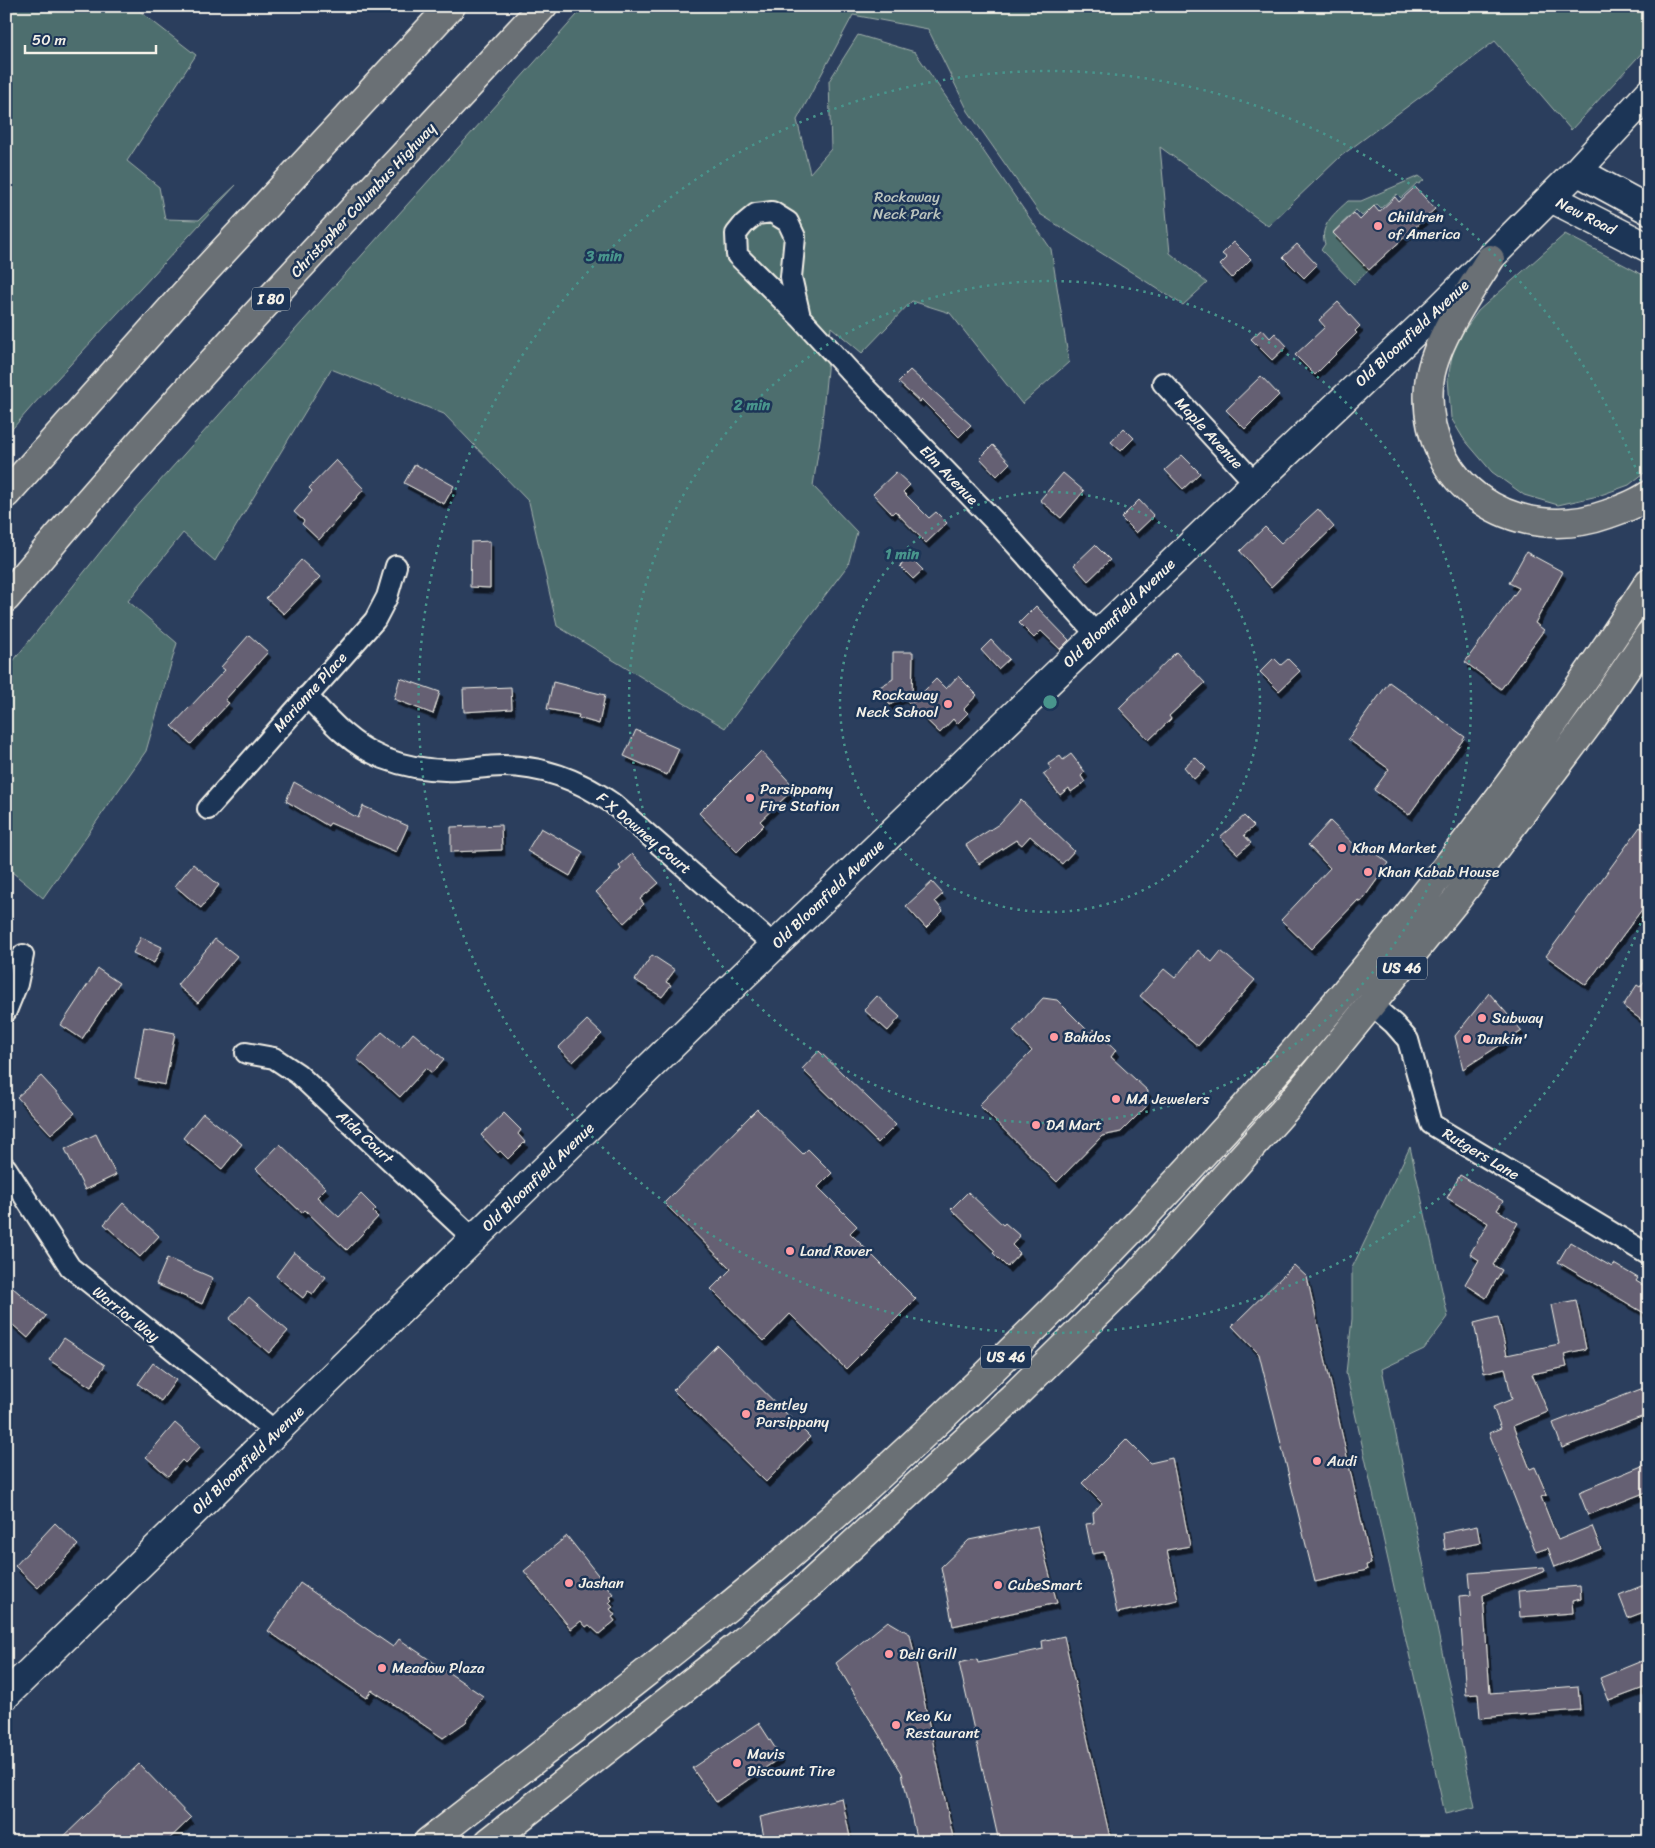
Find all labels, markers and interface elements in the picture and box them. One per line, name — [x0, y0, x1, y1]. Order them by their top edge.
scale bar — [25, 22, 156, 54]
text: 50 m — [32, 27, 67, 53]
street label: Christopher Columbus Highway — [284, 116, 442, 284]
park label: Rockaway Neck Park — [873, 184, 942, 227]
street label: New Road — [1551, 190, 1622, 243]
place label: Children of America — [1388, 204, 1461, 247]
marker: Children of America — [1372, 220, 1384, 232]
text: 3 min — [585, 243, 623, 269]
street label: Old Bloomfield Avenue — [1349, 273, 1475, 393]
road number: I 80 — [252, 288, 290, 310]
street label: Maple Avenue — [1168, 391, 1250, 476]
text: 2 min — [733, 392, 771, 418]
street label: Elm Avenue — [913, 439, 985, 511]
text: 1 min — [885, 541, 920, 567]
street label: Old Bloomfield Avenue — [1057, 552, 1181, 674]
street label: Marianne Place — [267, 646, 353, 738]
place label: Rockaway Neck School — [856, 682, 939, 725]
centre of rings — [1041, 693, 1059, 711]
marker: Rockaway Neck School — [942, 698, 954, 710]
place label: Parsippany Fire Station — [760, 776, 839, 819]
street label: F X Downey Court — [591, 785, 698, 881]
marker: Parsippany Fire Station — [744, 792, 756, 804]
street label: Old Bloomfield Avenue — [766, 833, 890, 955]
place label: Khan Market — [1352, 835, 1437, 861]
marker: Khan Market — [1336, 842, 1348, 854]
place label: Khan Kabab House — [1378, 859, 1499, 885]
marker: Khan Kabab House — [1362, 866, 1374, 878]
road number: US 46 — [1377, 956, 1427, 980]
place label: Subway — [1492, 1005, 1544, 1031]
marker: Subway — [1476, 1012, 1488, 1024]
place label: Bahdos — [1064, 1024, 1111, 1050]
place label: Dunkin' — [1477, 1026, 1528, 1052]
marker: Bahdos — [1048, 1031, 1060, 1043]
marker: Dunkin' — [1461, 1033, 1473, 1045]
place label: MA Jewelers — [1126, 1086, 1209, 1112]
marker: MA Jewelers — [1110, 1093, 1122, 1105]
street label: Aida Court — [330, 1103, 400, 1171]
place label: DA Mart — [1046, 1112, 1102, 1138]
street label: Old Bloomfield Avenue — [476, 1116, 600, 1238]
marker: DA Mart — [1030, 1119, 1042, 1131]
street label: Rutgers Lane — [1437, 1121, 1525, 1187]
place label: Land Rover — [800, 1238, 872, 1264]
marker: Land Rover — [784, 1245, 796, 1257]
street label: Warrior Way — [87, 1279, 166, 1349]
road number: US 46 — [981, 1345, 1031, 1368]
place label: Bentley Parsippany — [756, 1392, 829, 1435]
street label: Old Bloomfield Avenue — [186, 1399, 310, 1521]
marker: Bentley Parsippany — [740, 1408, 752, 1420]
place label: Audi — [1326, 1448, 1358, 1474]
marker: Audi — [1311, 1455, 1323, 1467]
place label: Jashan — [578, 1570, 624, 1596]
place label: CubeSmart — [1008, 1572, 1083, 1598]
marker: Jashan — [563, 1577, 575, 1589]
marker: CubeSmart — [992, 1579, 1004, 1591]
place label: Deli Grill — [899, 1641, 957, 1667]
marker: Deli Grill — [883, 1648, 895, 1660]
place label: Meadow Plaza — [392, 1655, 485, 1681]
marker: Meadow Plaza — [376, 1662, 388, 1674]
place label: Keo Ku Restaurant — [906, 1703, 981, 1746]
marker: Keo Ku Restaurant — [890, 1719, 902, 1731]
place label: Mavis Discount Tire — [747, 1741, 835, 1784]
marker: Mavis Discount Tire — [731, 1757, 743, 1769]

